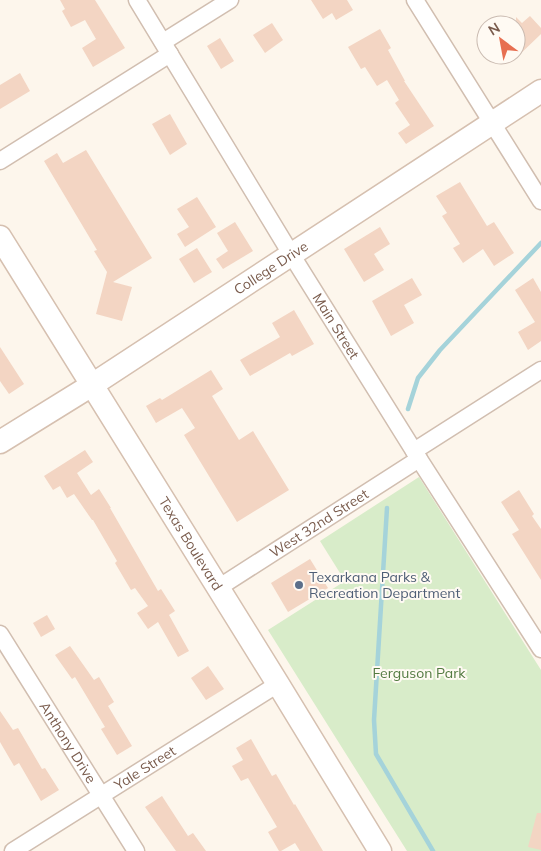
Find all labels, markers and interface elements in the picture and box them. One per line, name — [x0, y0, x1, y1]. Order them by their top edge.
north arrow — [476, 15, 526, 65]
text: N — [485, 19, 503, 39]
street label: College Drive — [230, 237, 311, 299]
street label: Main Street — [309, 290, 363, 362]
street label: West 32nd Street — [266, 485, 372, 561]
street label: Texas Boulevard — [155, 493, 227, 594]
place label: Texarkana Parks & Recreation Department — [309, 568, 461, 602]
marker: Texarkana Parks & Recreation Department — [293, 579, 305, 591]
park label: Ferguson Park — [373, 664, 466, 682]
street label: Anthony Drive — [36, 698, 100, 787]
street label: Yale Street — [110, 742, 179, 794]

